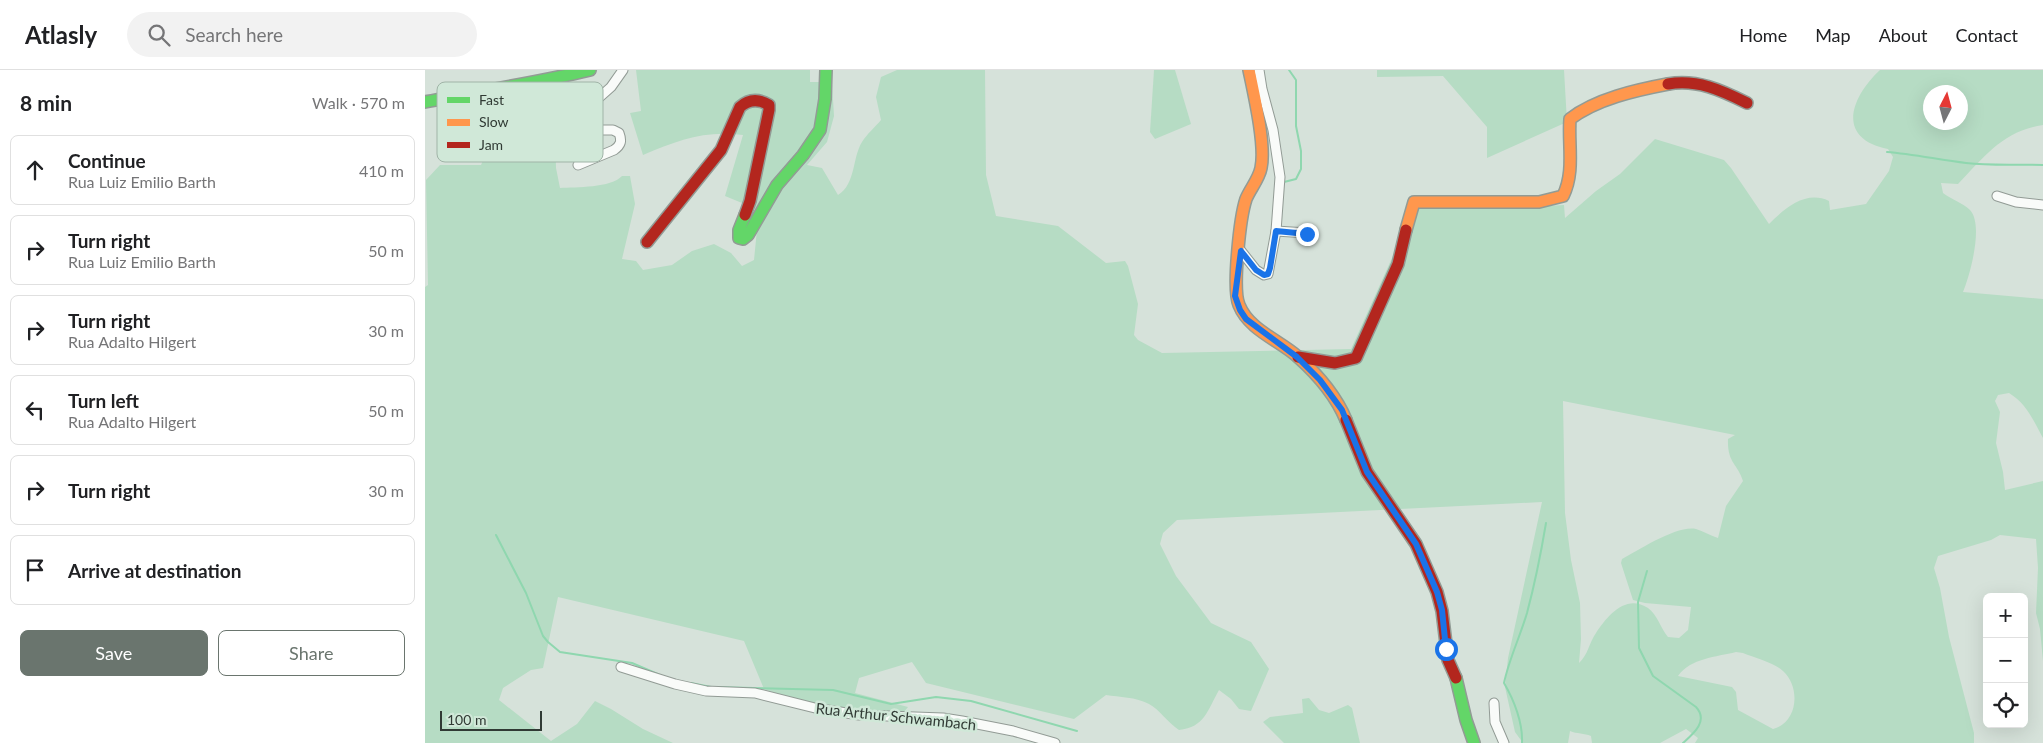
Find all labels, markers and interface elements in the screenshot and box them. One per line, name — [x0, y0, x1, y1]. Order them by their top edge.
search box — [127, 12, 477, 57]
text: Atlasly — [25, 20, 97, 49]
icon: search — [145, 21, 173, 49]
text: Search here — [185, 23, 283, 46]
text: Home — [1739, 24, 1787, 46]
text: Map — [1815, 24, 1851, 46]
text: About — [1879, 24, 1928, 46]
text: Contact — [1956, 24, 2018, 46]
legend — [437, 82, 603, 162]
north arrow — [1923, 85, 1968, 130]
text: 8 min — [20, 90, 72, 115]
text: Fast — [479, 91, 504, 108]
text: Walk · 570 m — [312, 93, 405, 112]
text: Slow — [479, 113, 509, 130]
text: Jam — [479, 136, 503, 153]
text: Continue — [68, 149, 146, 172]
icon: ahead — [21, 156, 49, 184]
text: 410 m — [359, 161, 404, 180]
text: Rua Luiz Emilio Barth — [68, 172, 216, 191]
route end — [1296, 223, 1319, 246]
text: Turn right — [68, 229, 150, 252]
icon: right — [21, 236, 49, 264]
text: 50 m — [368, 241, 404, 260]
text: Rua Luiz Emilio Barth — [68, 252, 216, 271]
text: Turn right — [68, 309, 150, 332]
icon: right — [21, 316, 49, 344]
text: 30 m — [368, 321, 404, 340]
text: Rua Adalto Hilgert — [68, 332, 196, 351]
text: Turn left — [68, 389, 139, 412]
icon: left — [21, 396, 49, 424]
text: 50 m — [368, 401, 404, 420]
text: Rua Adalto Hilgert — [68, 412, 196, 431]
icon: right — [21, 476, 49, 504]
text: Turn right — [68, 479, 150, 502]
text: 30 m — [368, 481, 404, 500]
icon: arrive — [21, 556, 49, 584]
text: Arrive at destination — [68, 559, 241, 582]
map controls — [1983, 593, 2028, 728]
button: + — [1983, 593, 2028, 638]
button: Save — [20, 630, 208, 676]
button: Share — [218, 630, 405, 676]
route start — [1435, 638, 1458, 661]
button: − — [1983, 638, 2028, 683]
button: locate — [1983, 683, 2028, 728]
street label: Rua Arthur Schwambach — [815, 699, 977, 733]
scale bar — [440, 708, 543, 731]
text: 100 m — [447, 711, 486, 728]

